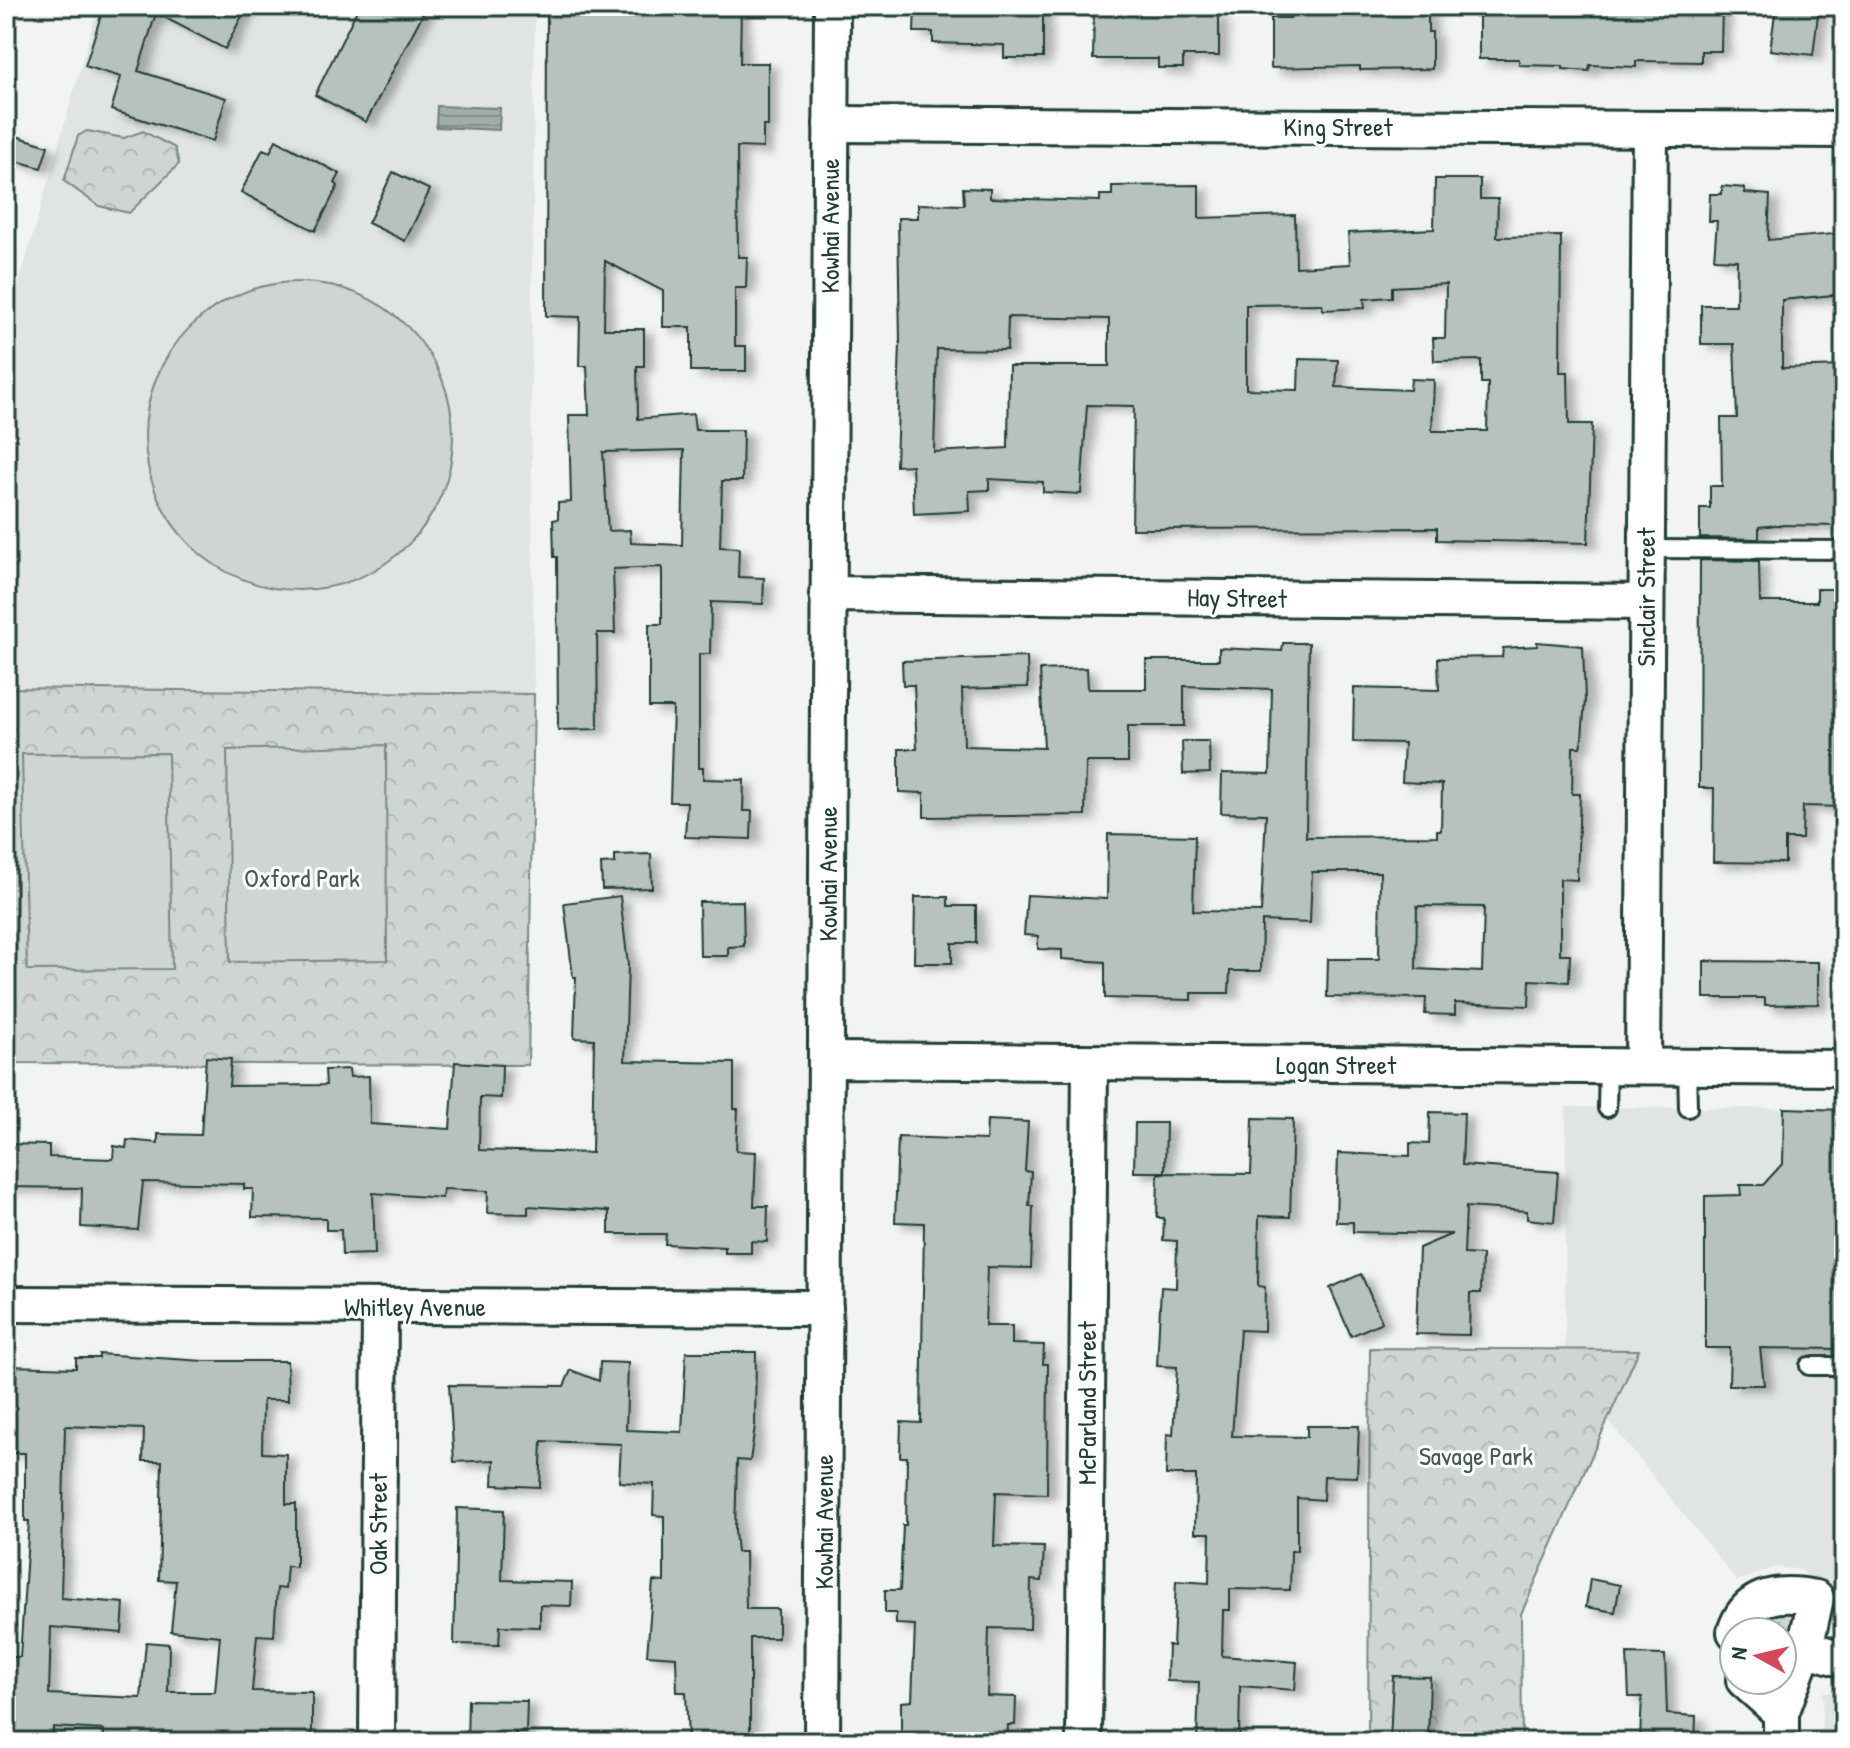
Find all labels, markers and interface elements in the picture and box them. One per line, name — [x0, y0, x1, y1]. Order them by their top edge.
street label: King Street — [1283, 109, 1394, 144]
street label: Kowhai Avenue — [812, 159, 847, 293]
street label: Sinclair Street — [1628, 526, 1663, 667]
street label: Hay Street — [1187, 579, 1288, 616]
street label: Kowhai Avenue — [810, 807, 845, 941]
park label: Oxford Park — [244, 860, 360, 895]
street label: Logan Street — [1276, 1047, 1397, 1082]
street label: Whitley Avenue — [344, 1289, 486, 1324]
street label: McParland Street — [1069, 1320, 1104, 1485]
park label: Savage Park — [1419, 1438, 1533, 1473]
street label: Kowhai Avenue — [806, 1455, 841, 1589]
street label: Oak Street — [360, 1472, 395, 1575]
north arrow — [1718, 1616, 1798, 1696]
text: N — [1723, 1645, 1754, 1661]

